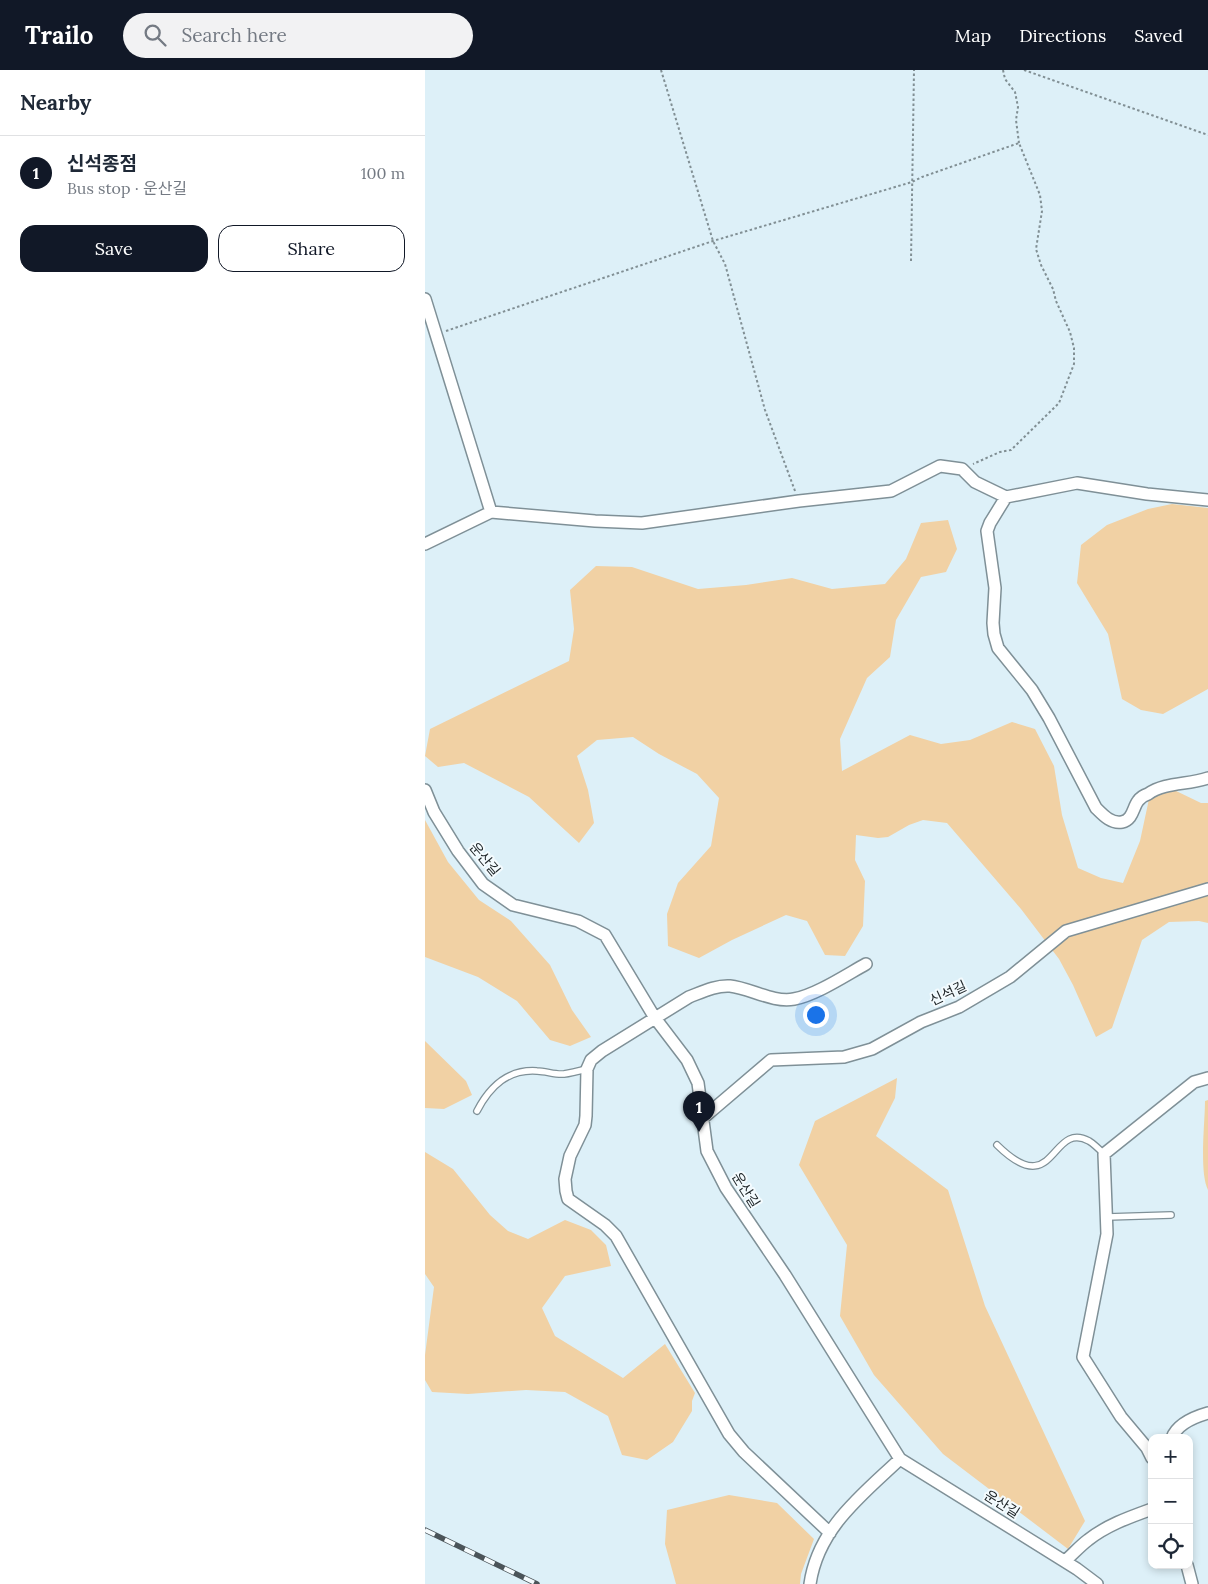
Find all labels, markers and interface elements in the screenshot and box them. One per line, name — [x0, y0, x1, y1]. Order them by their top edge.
search box — [123, 13, 473, 58]
text: Trailo — [25, 20, 93, 51]
icon: search — [141, 21, 169, 49]
text: Search here — [181, 23, 287, 47]
text: Map — [955, 24, 991, 47]
text: Directions — [1019, 24, 1106, 47]
text: Saved — [1134, 24, 1183, 47]
text: Nearby — [20, 89, 91, 116]
text: 신석종점 — [67, 151, 137, 175]
text: 1 — [33, 163, 39, 183]
text: 100 m — [361, 163, 405, 183]
text: Bus stop · 운산길 — [67, 178, 187, 198]
button: Save — [20, 225, 208, 272]
button: Share — [218, 225, 405, 272]
street label: 운산길 — [466, 838, 504, 880]
street label: 신석길 — [927, 977, 969, 1009]
your location — [803, 1002, 829, 1028]
pin: 1 — [683, 1091, 715, 1132]
street label: 운산길 — [728, 1169, 764, 1211]
map controls — [1148, 1434, 1193, 1569]
button: + — [1148, 1434, 1193, 1479]
button: − — [1148, 1479, 1193, 1524]
street label: 운산길 — [981, 1486, 1023, 1522]
button: locate — [1148, 1524, 1193, 1569]

